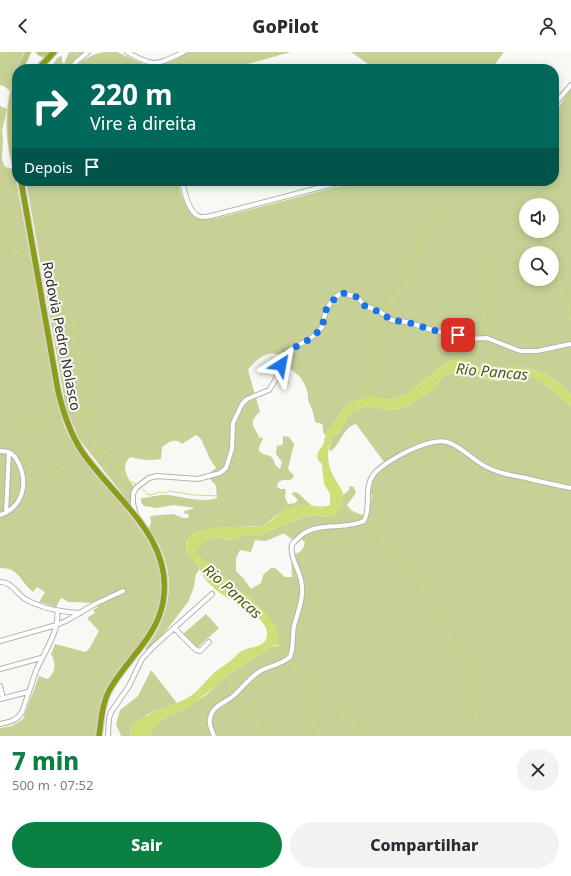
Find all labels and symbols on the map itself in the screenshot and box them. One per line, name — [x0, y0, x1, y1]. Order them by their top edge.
street label: Rodovia Pedro Nolasco — [38, 260, 86, 412]
pin — [441, 318, 475, 352]
position arrow — [260, 344, 302, 386]
water label: Rio Pancas — [455, 358, 529, 384]
water label: Rio Pancas — [199, 559, 267, 623]

